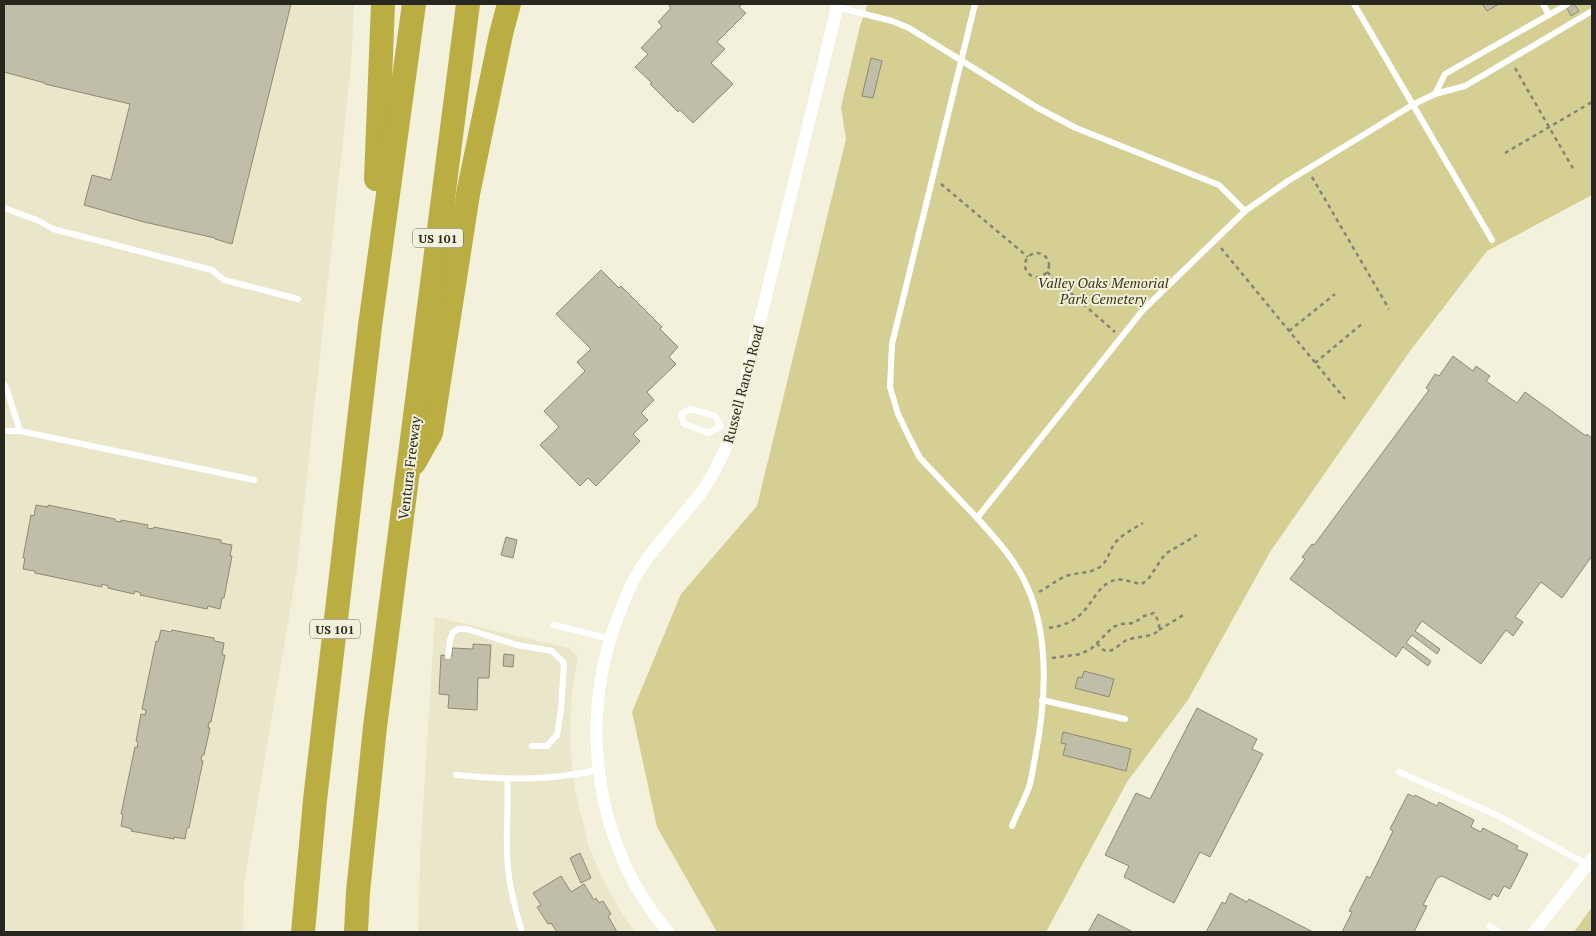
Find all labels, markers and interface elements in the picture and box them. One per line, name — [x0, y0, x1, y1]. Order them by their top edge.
road number: US 101 — [413, 228, 463, 248]
park label: Valley Oaks Memorial Park Cemetery — [1037, 273, 1169, 308]
street label: Russell Ranch Road — [718, 323, 768, 445]
street label: Ventura Freeway — [393, 414, 425, 521]
road number: US 101 — [310, 620, 360, 638]

